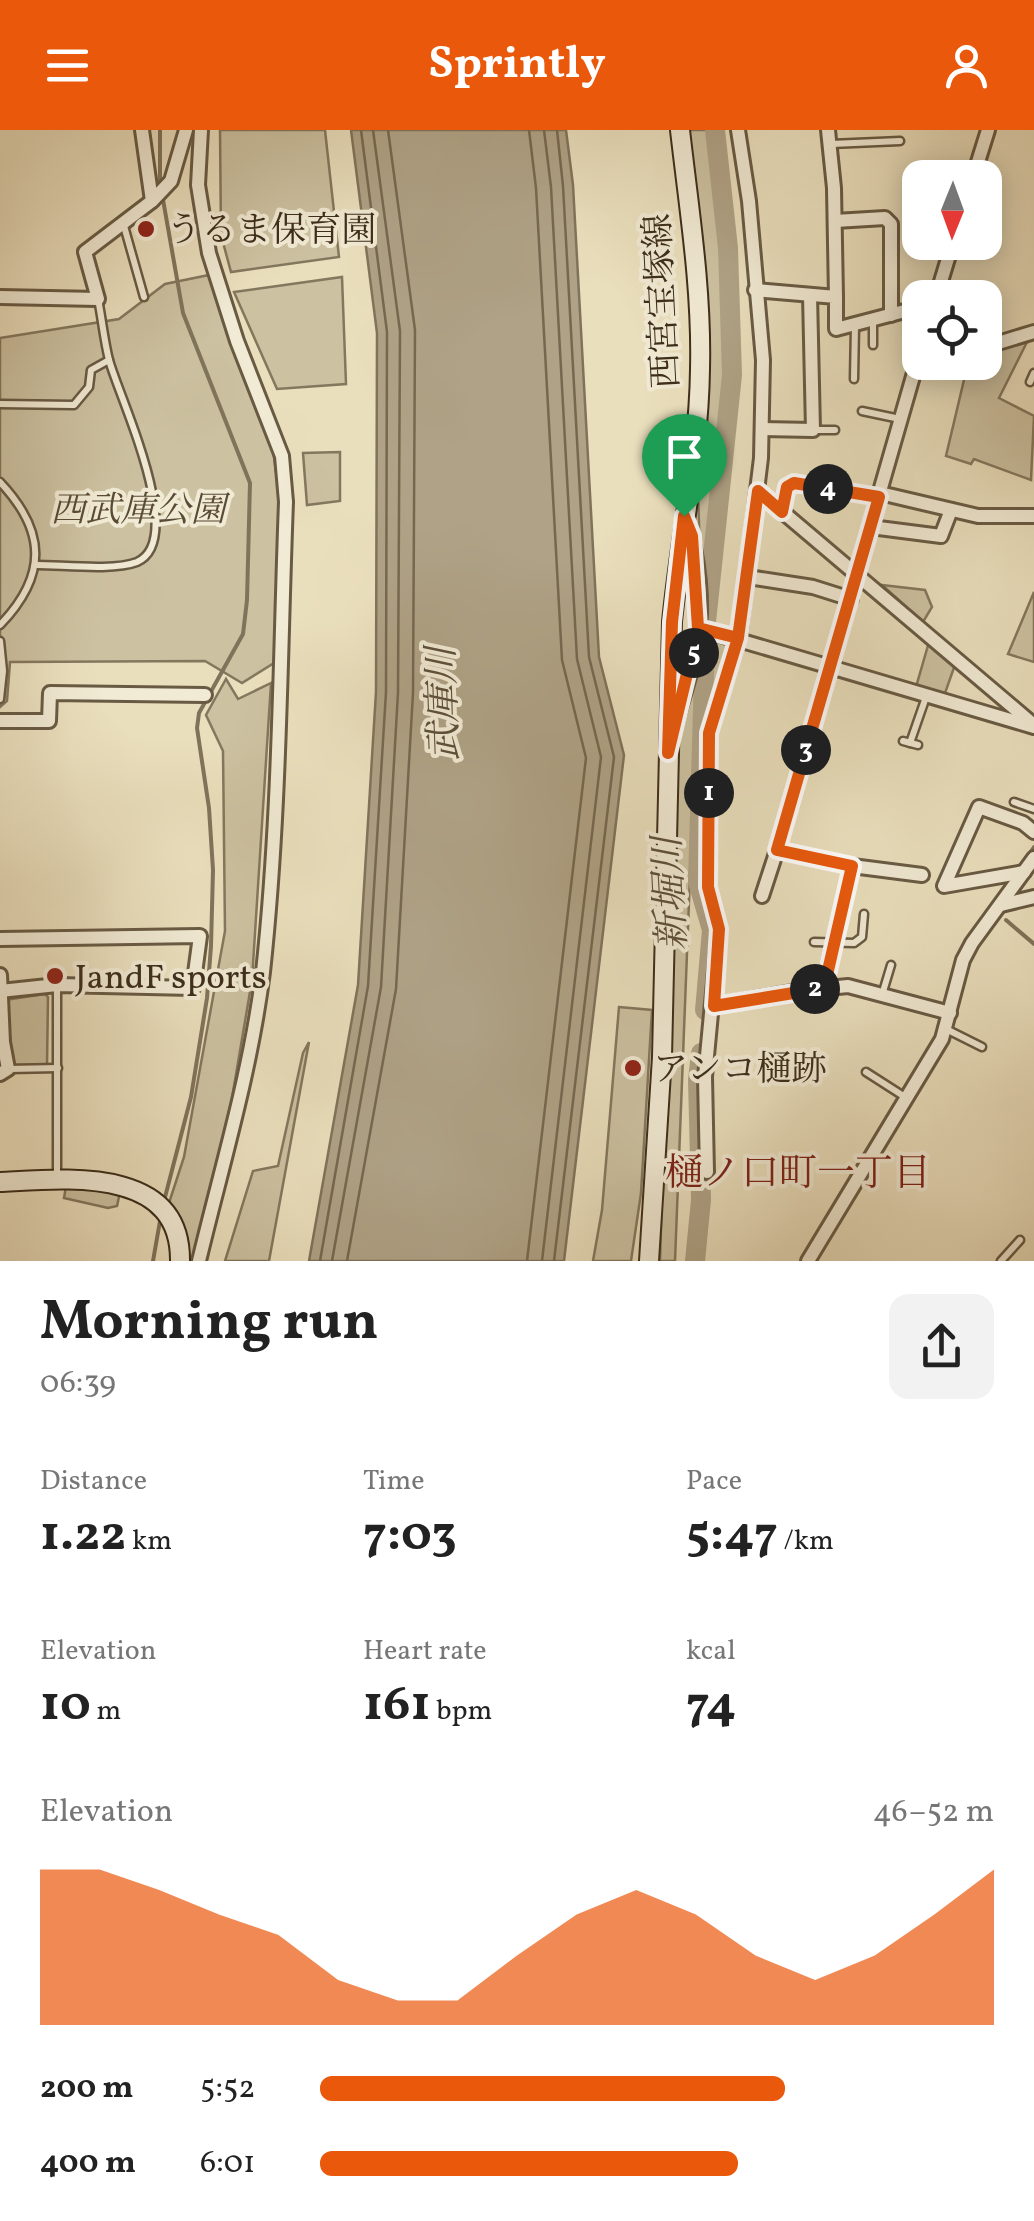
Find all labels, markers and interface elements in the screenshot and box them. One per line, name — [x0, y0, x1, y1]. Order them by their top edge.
text: Sprintly — [428, 34, 606, 97]
icon: menu — [40, 38, 95, 93]
icon: person — [939, 38, 994, 93]
north arrow — [902, 160, 1002, 260]
map controls — [902, 160, 1002, 380]
place label: うるま保育園 — [166, 208, 376, 256]
street label: 西宮宝塚線 — [635, 212, 693, 389]
marker: うるま保育園 — [135, 218, 157, 240]
button: locate — [902, 280, 1002, 380]
pin — [642, 414, 727, 517]
icon: arrive — [657, 429, 712, 484]
pin: 4 — [803, 464, 853, 514]
text: 4 — [820, 469, 836, 508]
park label: 西武庫公園 — [50, 488, 230, 536]
pin: 5 — [669, 628, 719, 678]
text: 5 — [687, 633, 701, 672]
water label: 武庫川 — [417, 642, 474, 762]
pin: 3 — [781, 725, 831, 775]
text: 3 — [799, 730, 813, 769]
pin: 1 — [684, 768, 734, 818]
text: 1 — [703, 773, 715, 812]
water label: 新堀川 — [643, 832, 702, 952]
place label: JandF sports — [75, 955, 267, 1003]
pin: 2 — [790, 964, 840, 1014]
marker: JandF sports — [44, 965, 66, 987]
text: 2 — [808, 969, 822, 1008]
place label: アンコ樋跡 — [653, 1047, 827, 1095]
marker: アンコ樋跡 — [622, 1057, 644, 1079]
district label: 樋ノ口町一丁目 — [665, 1149, 931, 1202]
text: Morning run — [40, 1286, 379, 1362]
button: share — [889, 1294, 994, 1399]
text: 06:39 — [40, 1362, 116, 1406]
text: Distance — [40, 1462, 147, 1501]
text: Time — [363, 1462, 424, 1501]
text: Pace — [686, 1462, 742, 1501]
text: 1.22 — [40, 1501, 126, 1571]
text: 7:03 — [363, 1501, 457, 1571]
text: 5:47 — [686, 1501, 778, 1571]
text: km — [126, 1522, 172, 1561]
text: /km — [778, 1522, 834, 1561]
text: Elevation — [40, 1632, 156, 1671]
text: Heart rate — [363, 1632, 487, 1671]
text: kcal — [686, 1632, 736, 1671]
text: 10 — [40, 1671, 91, 1741]
text: 161 — [363, 1671, 431, 1741]
text: 74 — [686, 1671, 736, 1741]
text: m — [91, 1692, 121, 1731]
text: bpm — [431, 1692, 492, 1731]
text: Elevation — [40, 1791, 173, 1835]
text: 46–52 m — [873, 1791, 994, 1835]
text: 200 m — [40, 2067, 134, 2111]
text: 5:52 — [200, 2067, 256, 2111]
text: 400 m — [40, 2142, 136, 2186]
text: 6:01 — [200, 2142, 255, 2186]

